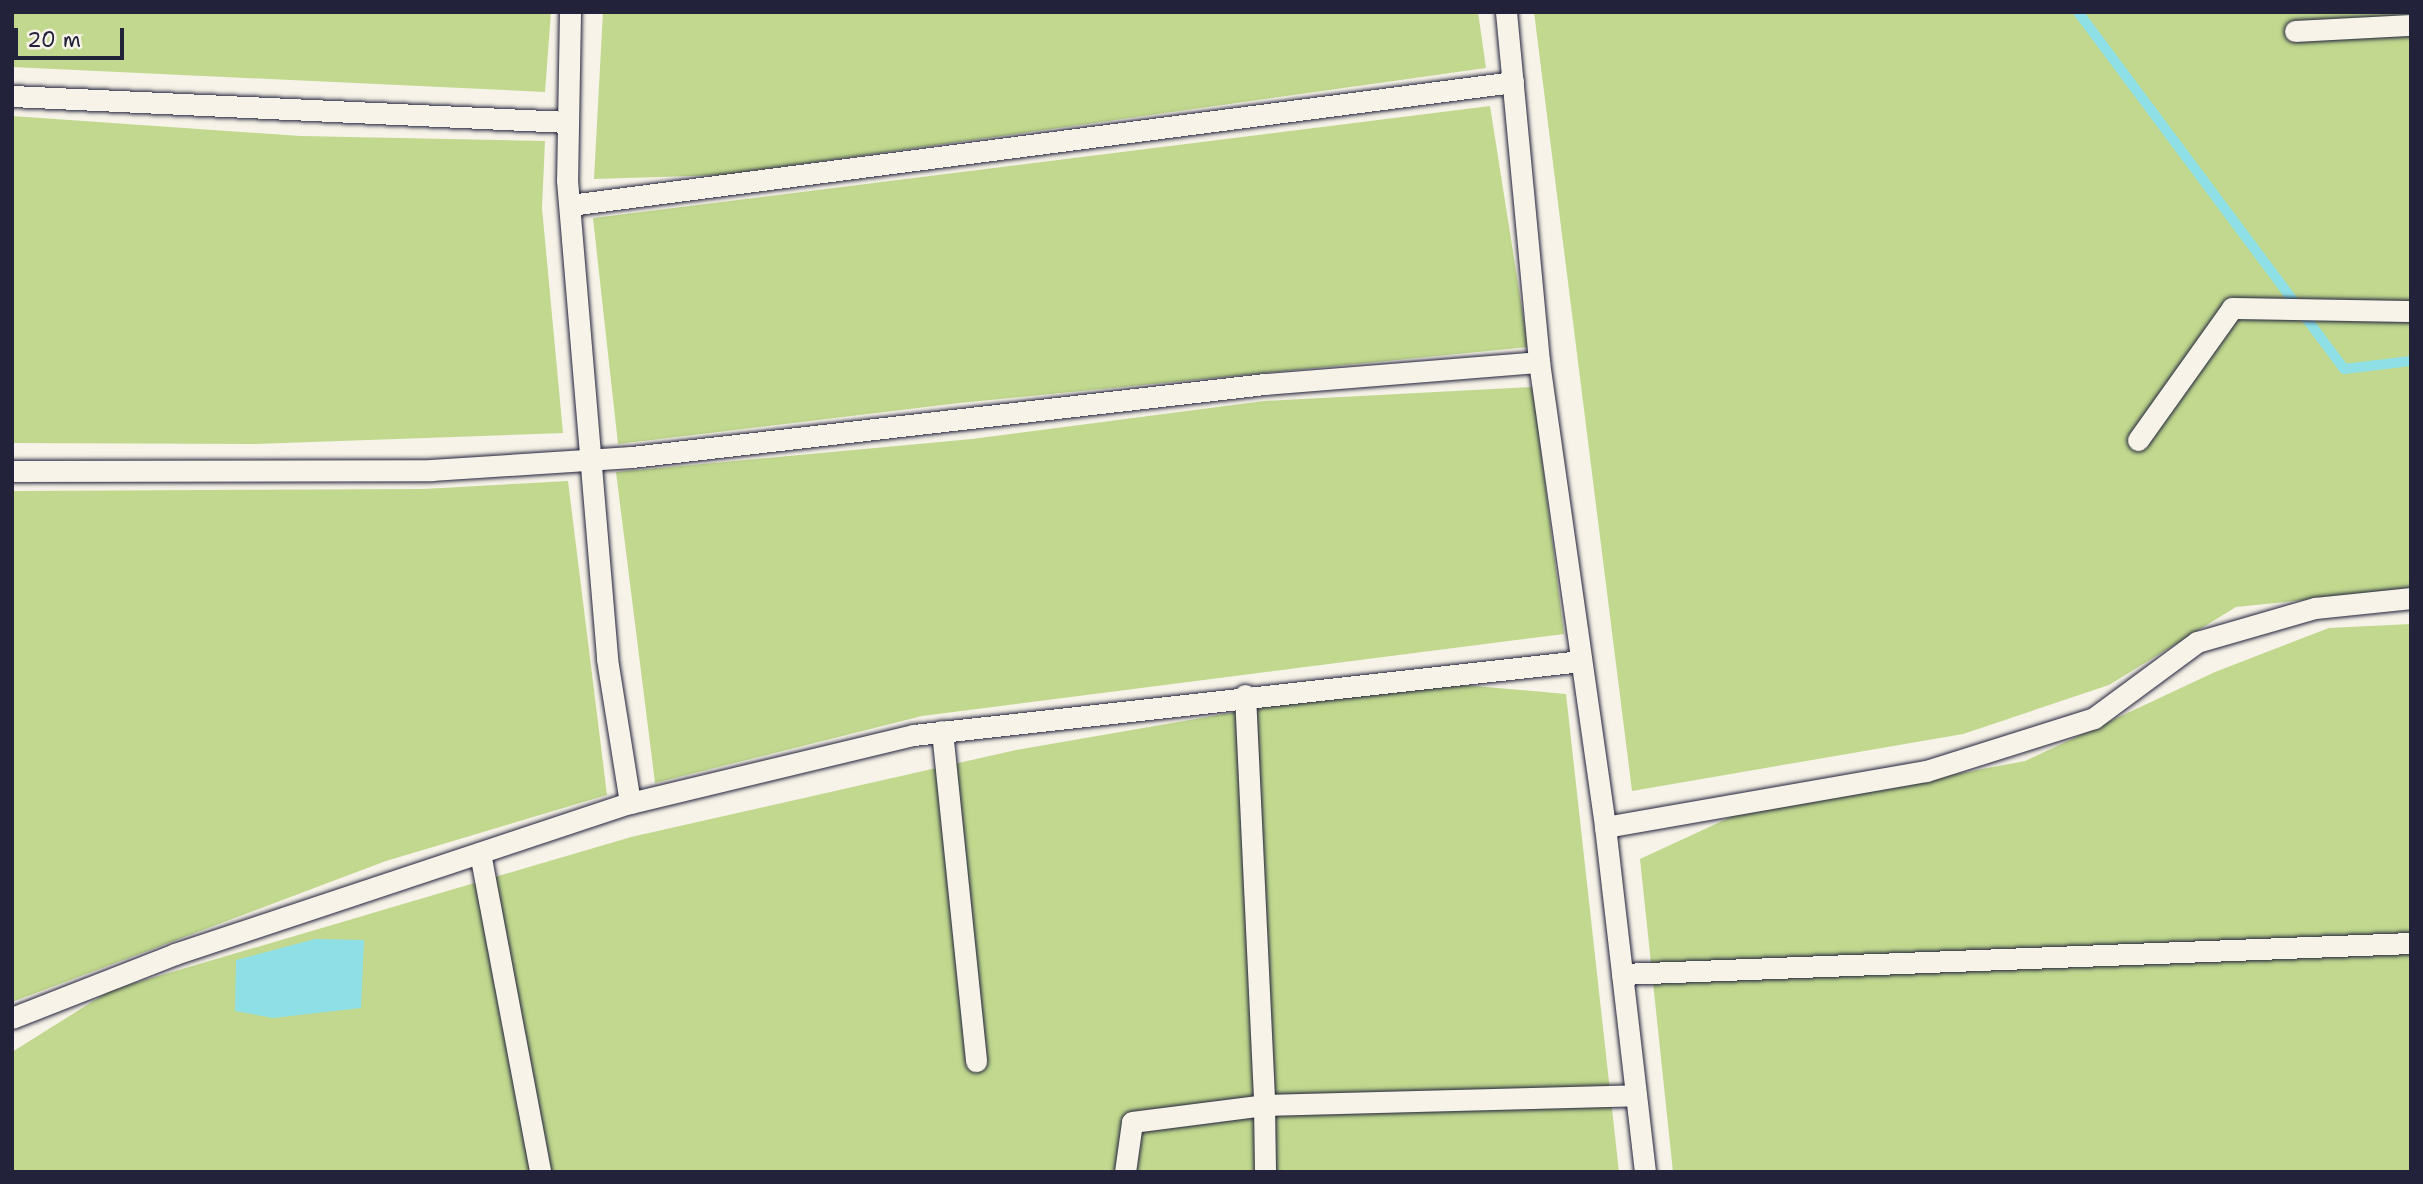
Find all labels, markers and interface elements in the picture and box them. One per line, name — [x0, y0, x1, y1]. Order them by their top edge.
scale bar — [18, 14, 128, 58]
text: 20 m — [27, 26, 81, 54]

